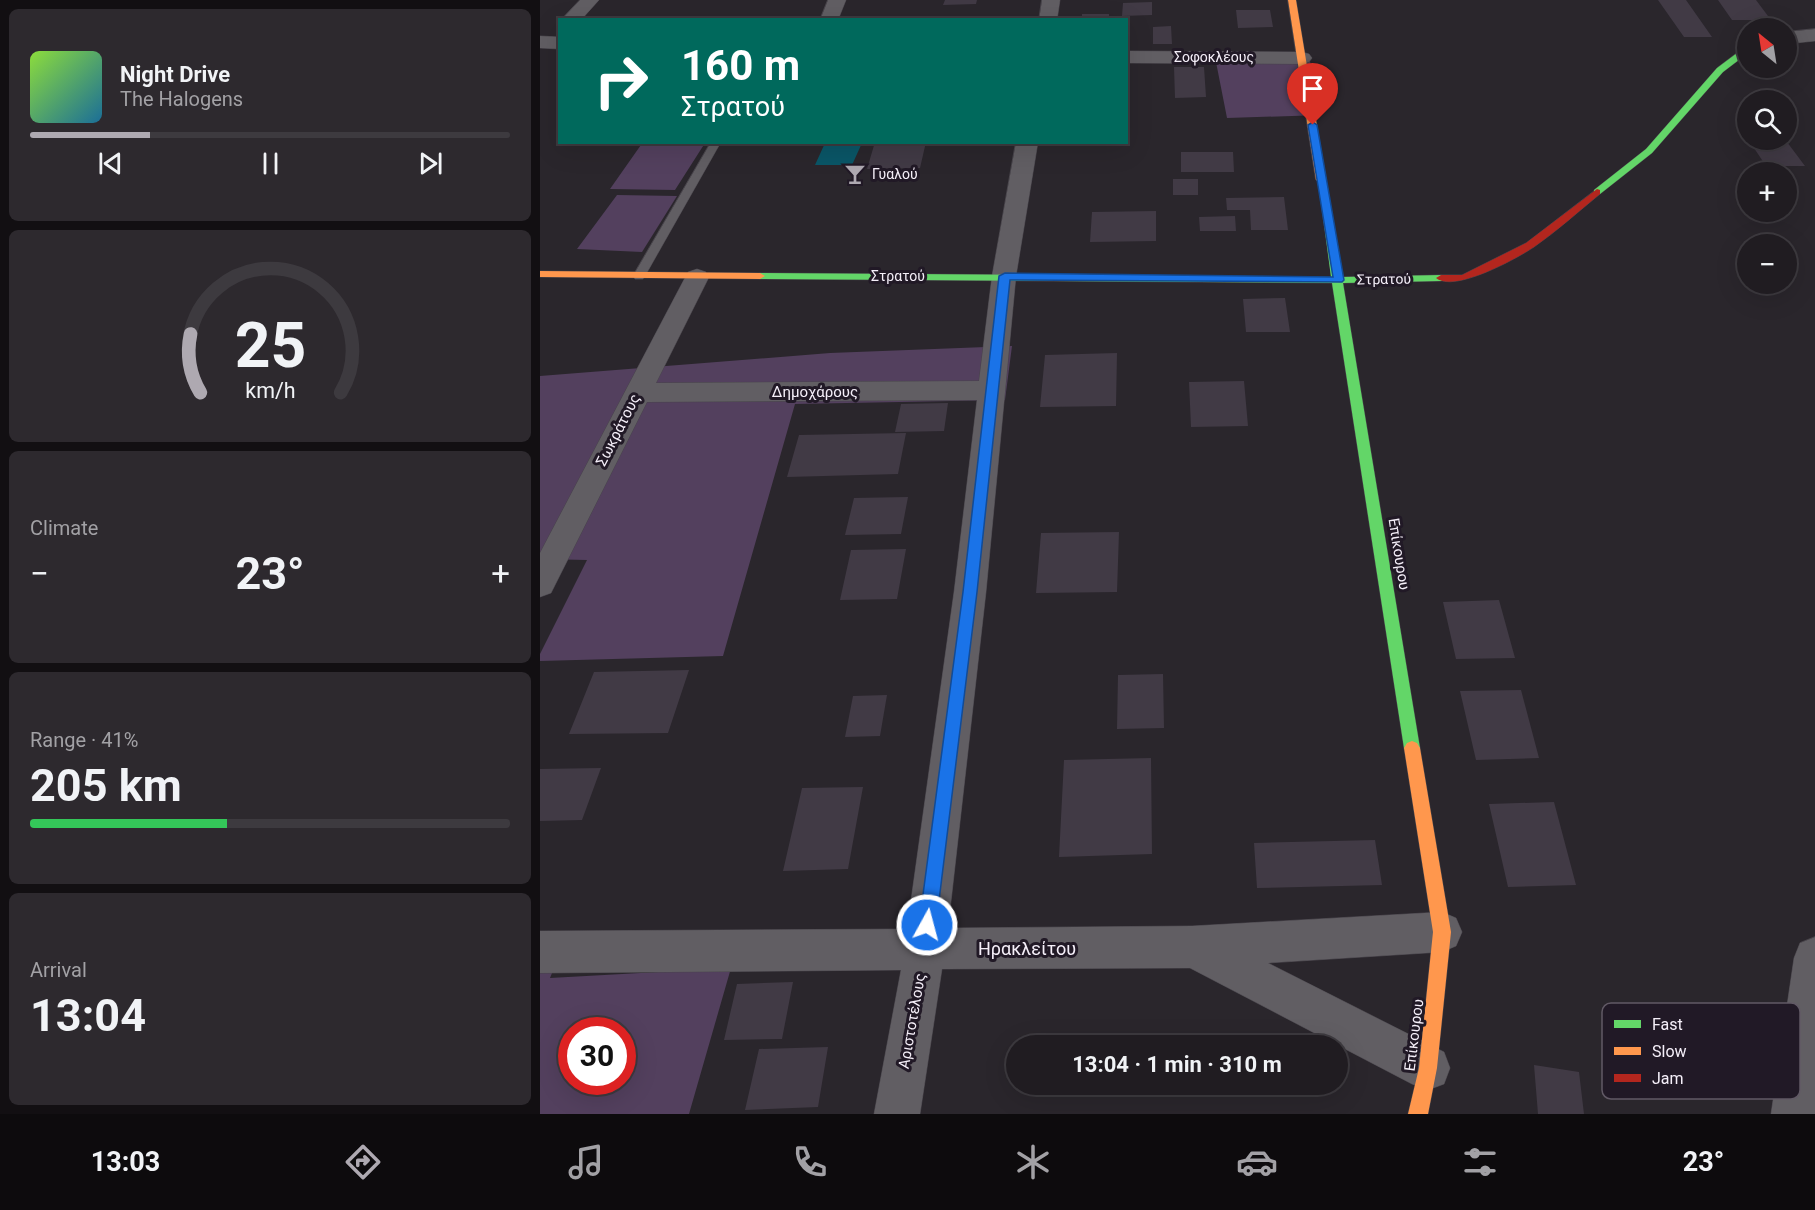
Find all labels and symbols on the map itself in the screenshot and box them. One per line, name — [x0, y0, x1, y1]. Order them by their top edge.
north arrow — [1737, 18, 1797, 78]
street label: Σοφοκλέους — [1174, 49, 1254, 66]
pin — [1287, 63, 1338, 125]
bar icon: Γυαλού — [843, 162, 867, 186]
place label: Γυαλού — [872, 166, 918, 182]
street label: Στρατού — [871, 268, 925, 284]
street label: Στρατού — [1357, 271, 1411, 287]
street label: Δημοχάρους — [772, 383, 858, 401]
street label: Σωκράτους — [592, 391, 644, 469]
street label: Επίκουρου — [1384, 517, 1414, 591]
position arrow — [895, 893, 959, 957]
street label: Ηρακλείτου — [978, 938, 1076, 959]
street label: Αριστοτέλους — [895, 972, 929, 1070]
street label: Επίκουρου — [1401, 998, 1427, 1072]
legend — [1602, 1003, 1800, 1099]
text: Fast — [1652, 1015, 1683, 1034]
speed limit sign: 30 — [558, 1017, 636, 1095]
text: Slow — [1652, 1042, 1687, 1061]
text: Jam — [1652, 1069, 1684, 1088]

